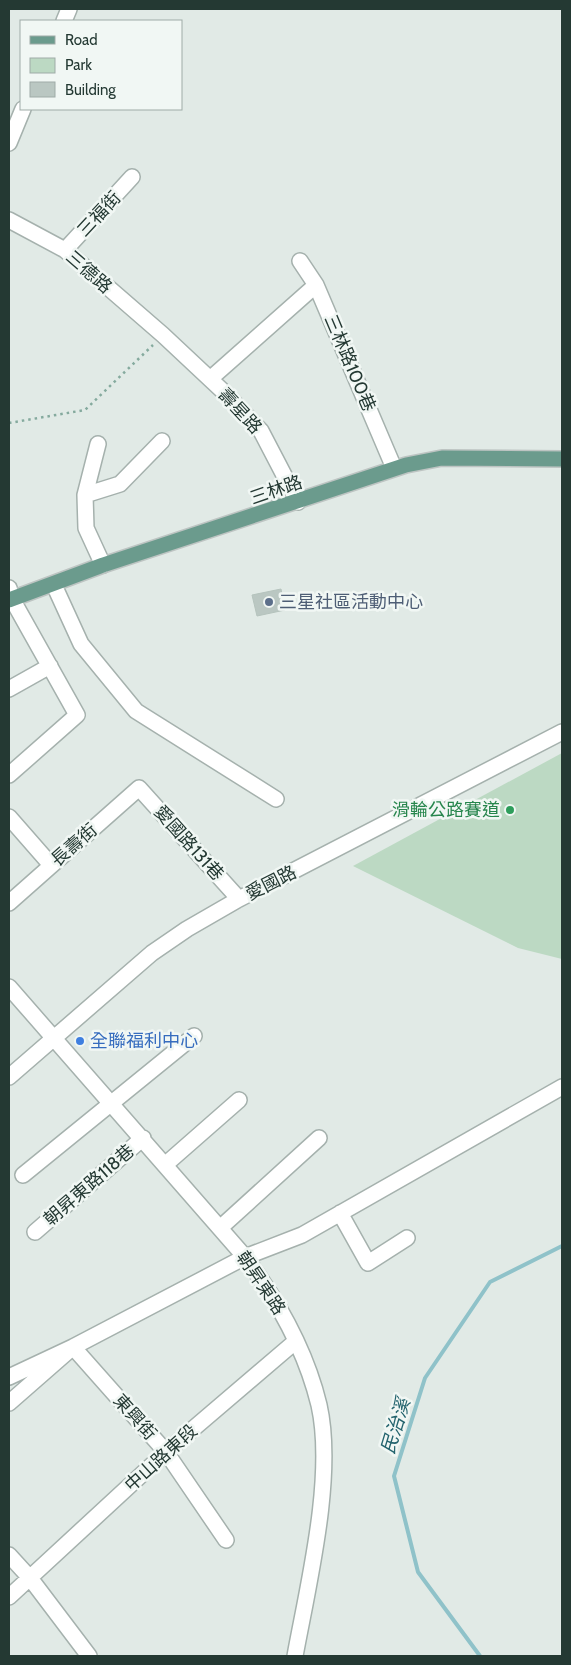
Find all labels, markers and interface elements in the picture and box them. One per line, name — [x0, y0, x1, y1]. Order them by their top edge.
legend — [20, 20, 182, 110]
text: Road — [65, 31, 98, 49]
text: Park — [65, 56, 92, 74]
text: Building — [65, 81, 116, 99]
street label: 三福街 — [73, 187, 125, 241]
street label: 三德路 — [61, 246, 117, 298]
street label: 三林路100巷 — [320, 311, 380, 415]
street label: 壽星路 — [214, 384, 266, 438]
street label: 三林路 — [247, 471, 305, 509]
place label: 三星社區活動中心 — [279, 591, 423, 613]
marker: 三星社區活動中心 — [263, 596, 275, 608]
place label: 滑輪公路賽道 — [392, 799, 500, 821]
street label: 愛國路131巷 — [150, 801, 228, 885]
marker: 滑輪公路賽道 — [504, 804, 516, 816]
street label: 長壽街 — [46, 819, 102, 871]
street label: 愛國路 — [242, 861, 300, 905]
place label: 全聯福利中心 — [90, 1030, 198, 1052]
marker: 全聯福利中心 — [74, 1035, 86, 1047]
street label: 朝昇東路118巷 — [39, 1140, 139, 1230]
street label: 朝昇東路 — [232, 1247, 290, 1319]
street label: 東興街 — [109, 1390, 161, 1444]
water label: 民治溪 — [376, 1393, 416, 1457]
street label: 中山路東段 — [120, 1420, 202, 1496]

